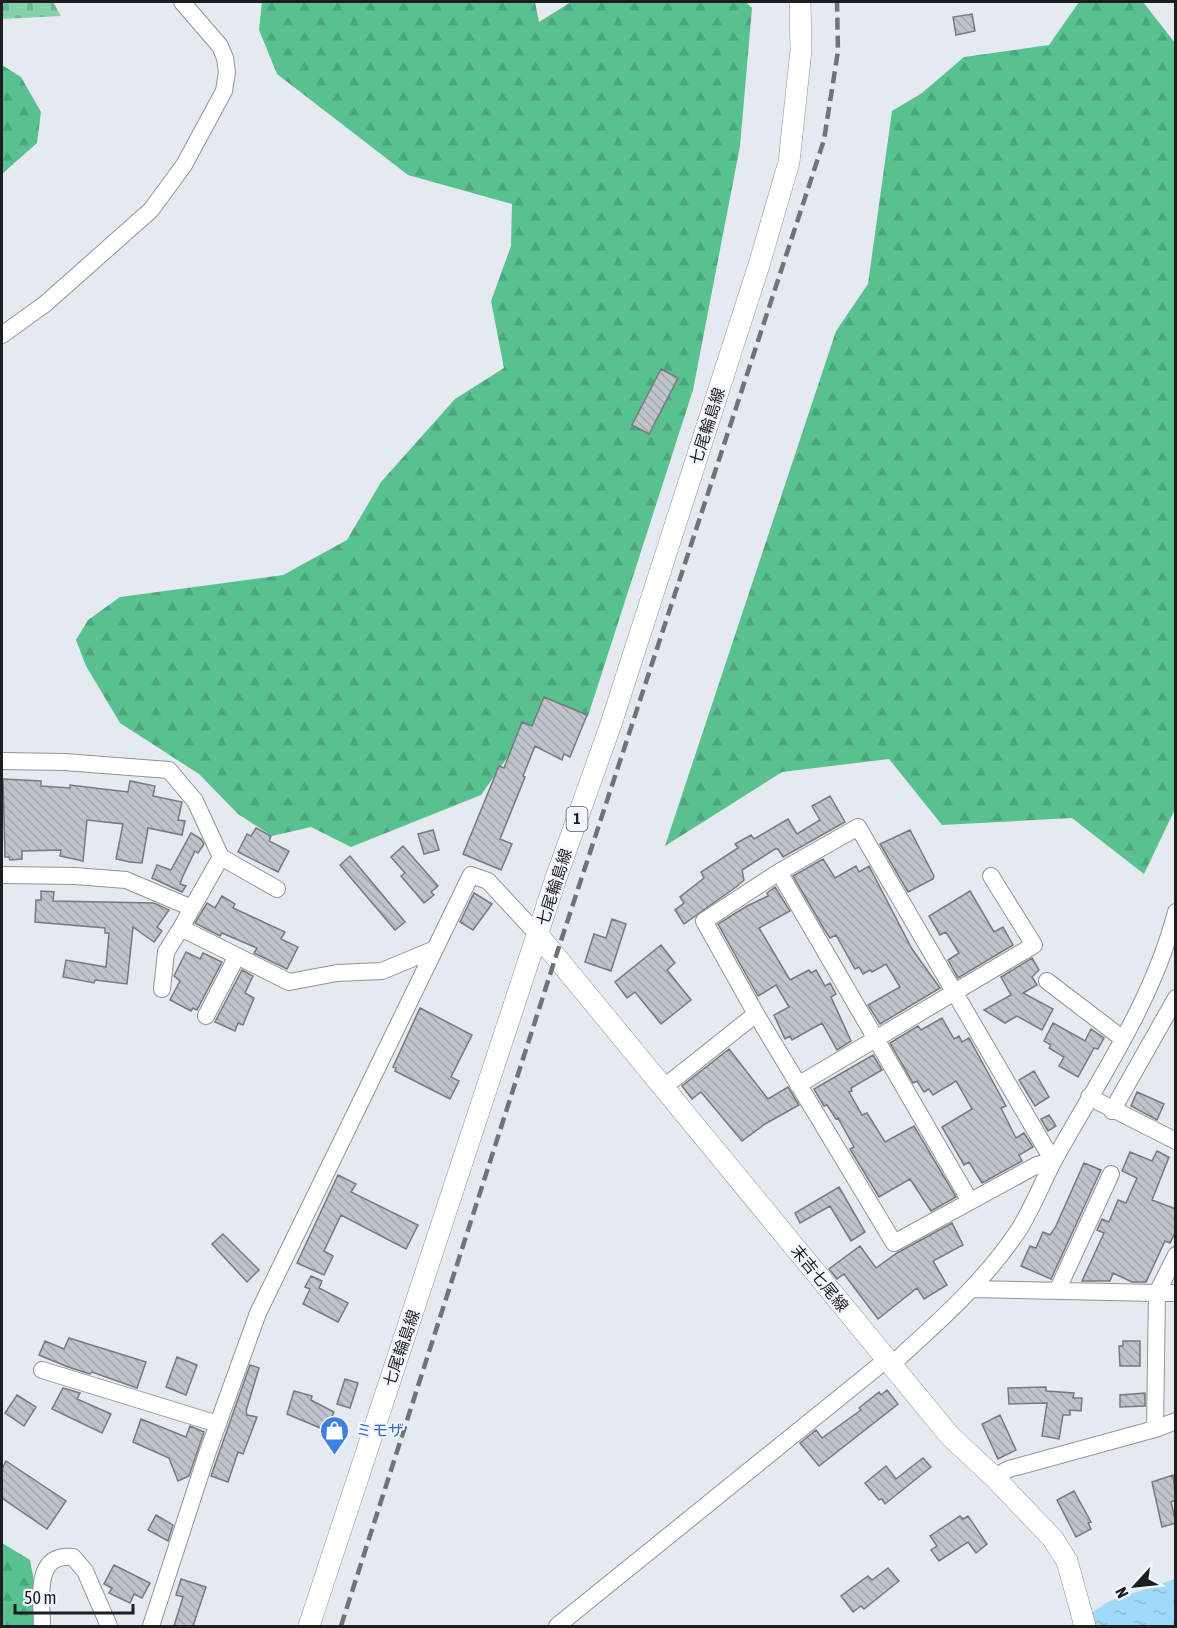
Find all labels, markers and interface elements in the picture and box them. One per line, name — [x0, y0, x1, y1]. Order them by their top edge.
street label: 七尾輪島線 — [686, 385, 728, 467]
road number: 1 — [566, 807, 588, 831]
street label: 七尾輪島線 — [533, 846, 575, 928]
street label: 末吉七尾線 — [788, 1241, 852, 1315]
street label: 七尾輪島線 — [379, 1307, 423, 1389]
shop icon: ミモザ — [319, 1414, 351, 1456]
place label: ミモザ — [356, 1421, 404, 1439]
north arrow — [1105, 1556, 1165, 1616]
scale bar — [15, 1577, 134, 1615]
text: N — [1111, 1585, 1132, 1601]
text: 50 m — [24, 1587, 56, 1608]

